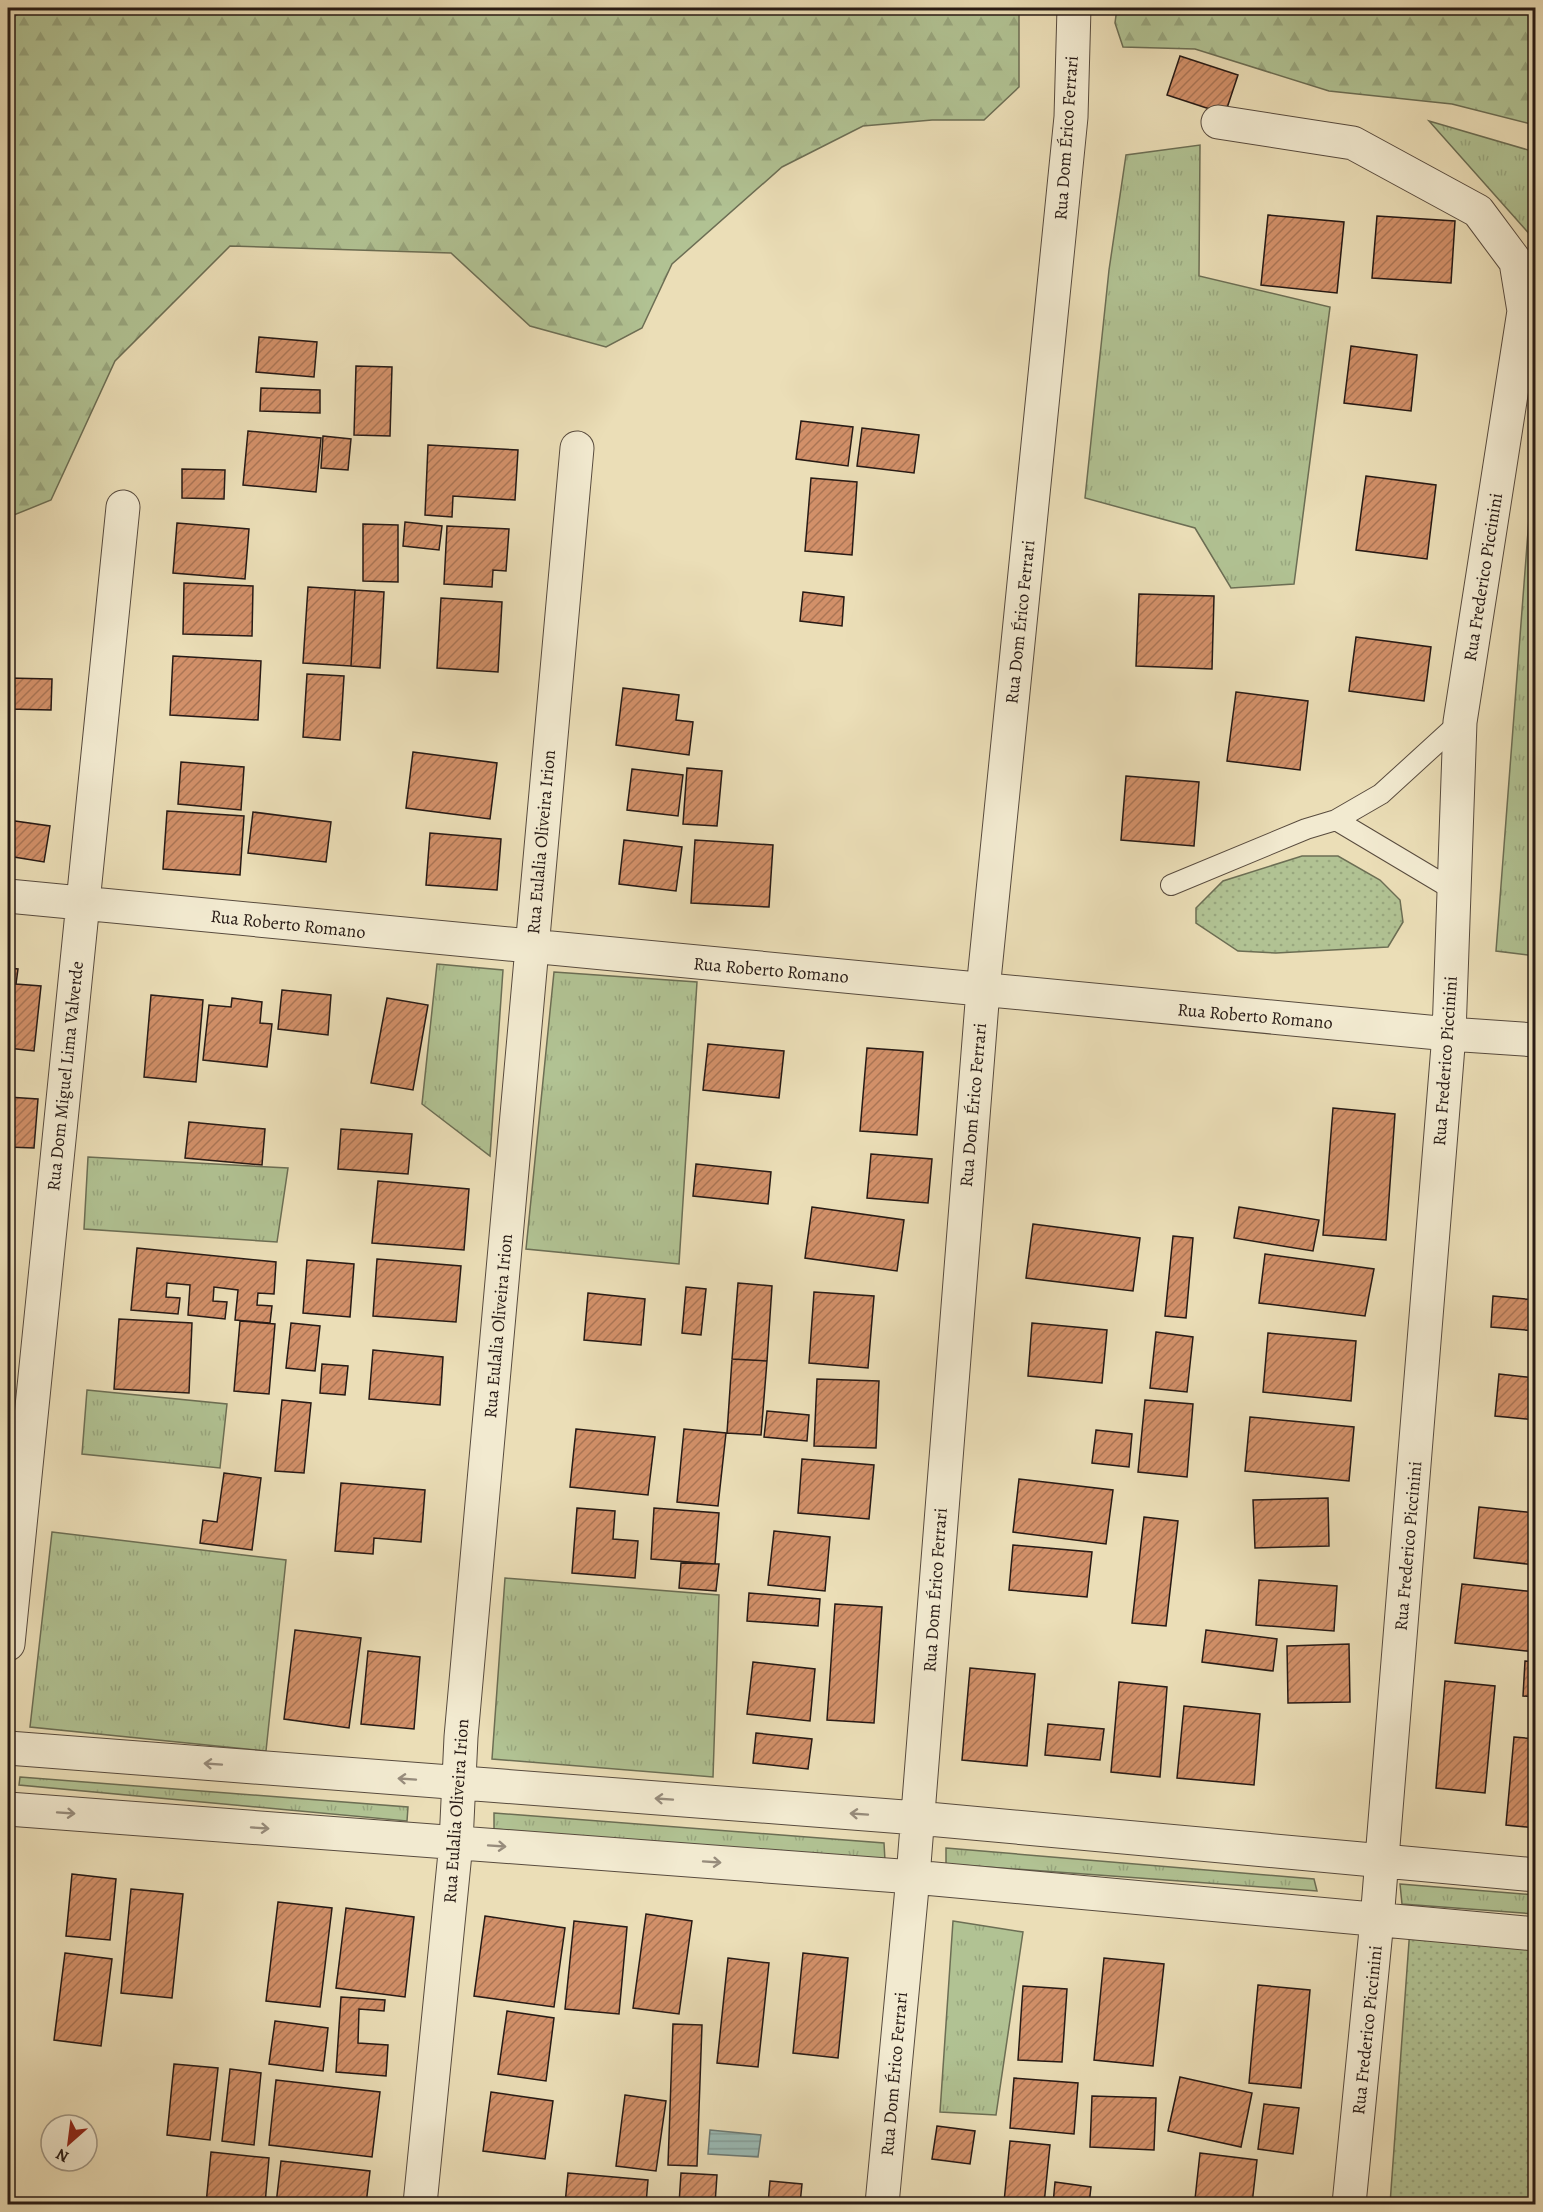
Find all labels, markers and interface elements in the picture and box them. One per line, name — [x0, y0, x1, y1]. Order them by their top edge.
street label: Rua Dom Érico Ferrari — [1048, 55, 1084, 221]
street label: Rua Frederico Piccinini — [1458, 491, 1508, 663]
street label: Rua Dom Érico Ferrari — [999, 539, 1041, 705]
street label: Rua Eulalia Oliveira Irion — [521, 749, 561, 935]
street label: Rua Roberto Romano — [209, 904, 367, 944]
street label: Rua Roberto Romano — [692, 951, 850, 989]
street label: Rua Dom Miguel Lima Valverde — [41, 960, 89, 1192]
street label: Rua Frederico Piccinini — [1427, 975, 1463, 1147]
street label: Rua Roberto Romano — [1176, 997, 1334, 1035]
street label: Rua Dom Érico Ferrari — [954, 1022, 992, 1188]
street label: Rua Eulalia Oliveira Irion — [478, 1233, 518, 1419]
street label: Rua Frederico Piccinini — [1389, 1460, 1427, 1632]
street label: Rua Dom Érico Ferrari — [917, 1507, 953, 1673]
street label: Rua Eulalia Oliveira Irion — [438, 1718, 474, 1904]
one-way arrow — [203, 1758, 223, 1769]
one-way arrow — [398, 1773, 418, 1784]
one-way arrow — [655, 1793, 675, 1804]
one-way arrow — [55, 1808, 75, 1819]
one-way arrow — [849, 1808, 869, 1819]
one-way arrow — [250, 1823, 270, 1834]
one-way arrow — [486, 1840, 506, 1851]
one-way arrow — [702, 1857, 721, 1868]
street label: Rua Frederico Piccinini — [1346, 1944, 1388, 2116]
street label: Rua Dom Érico Ferrari — [875, 1991, 913, 2157]
north arrow — [39, 2113, 99, 2173]
text: N — [52, 2143, 73, 2168]

